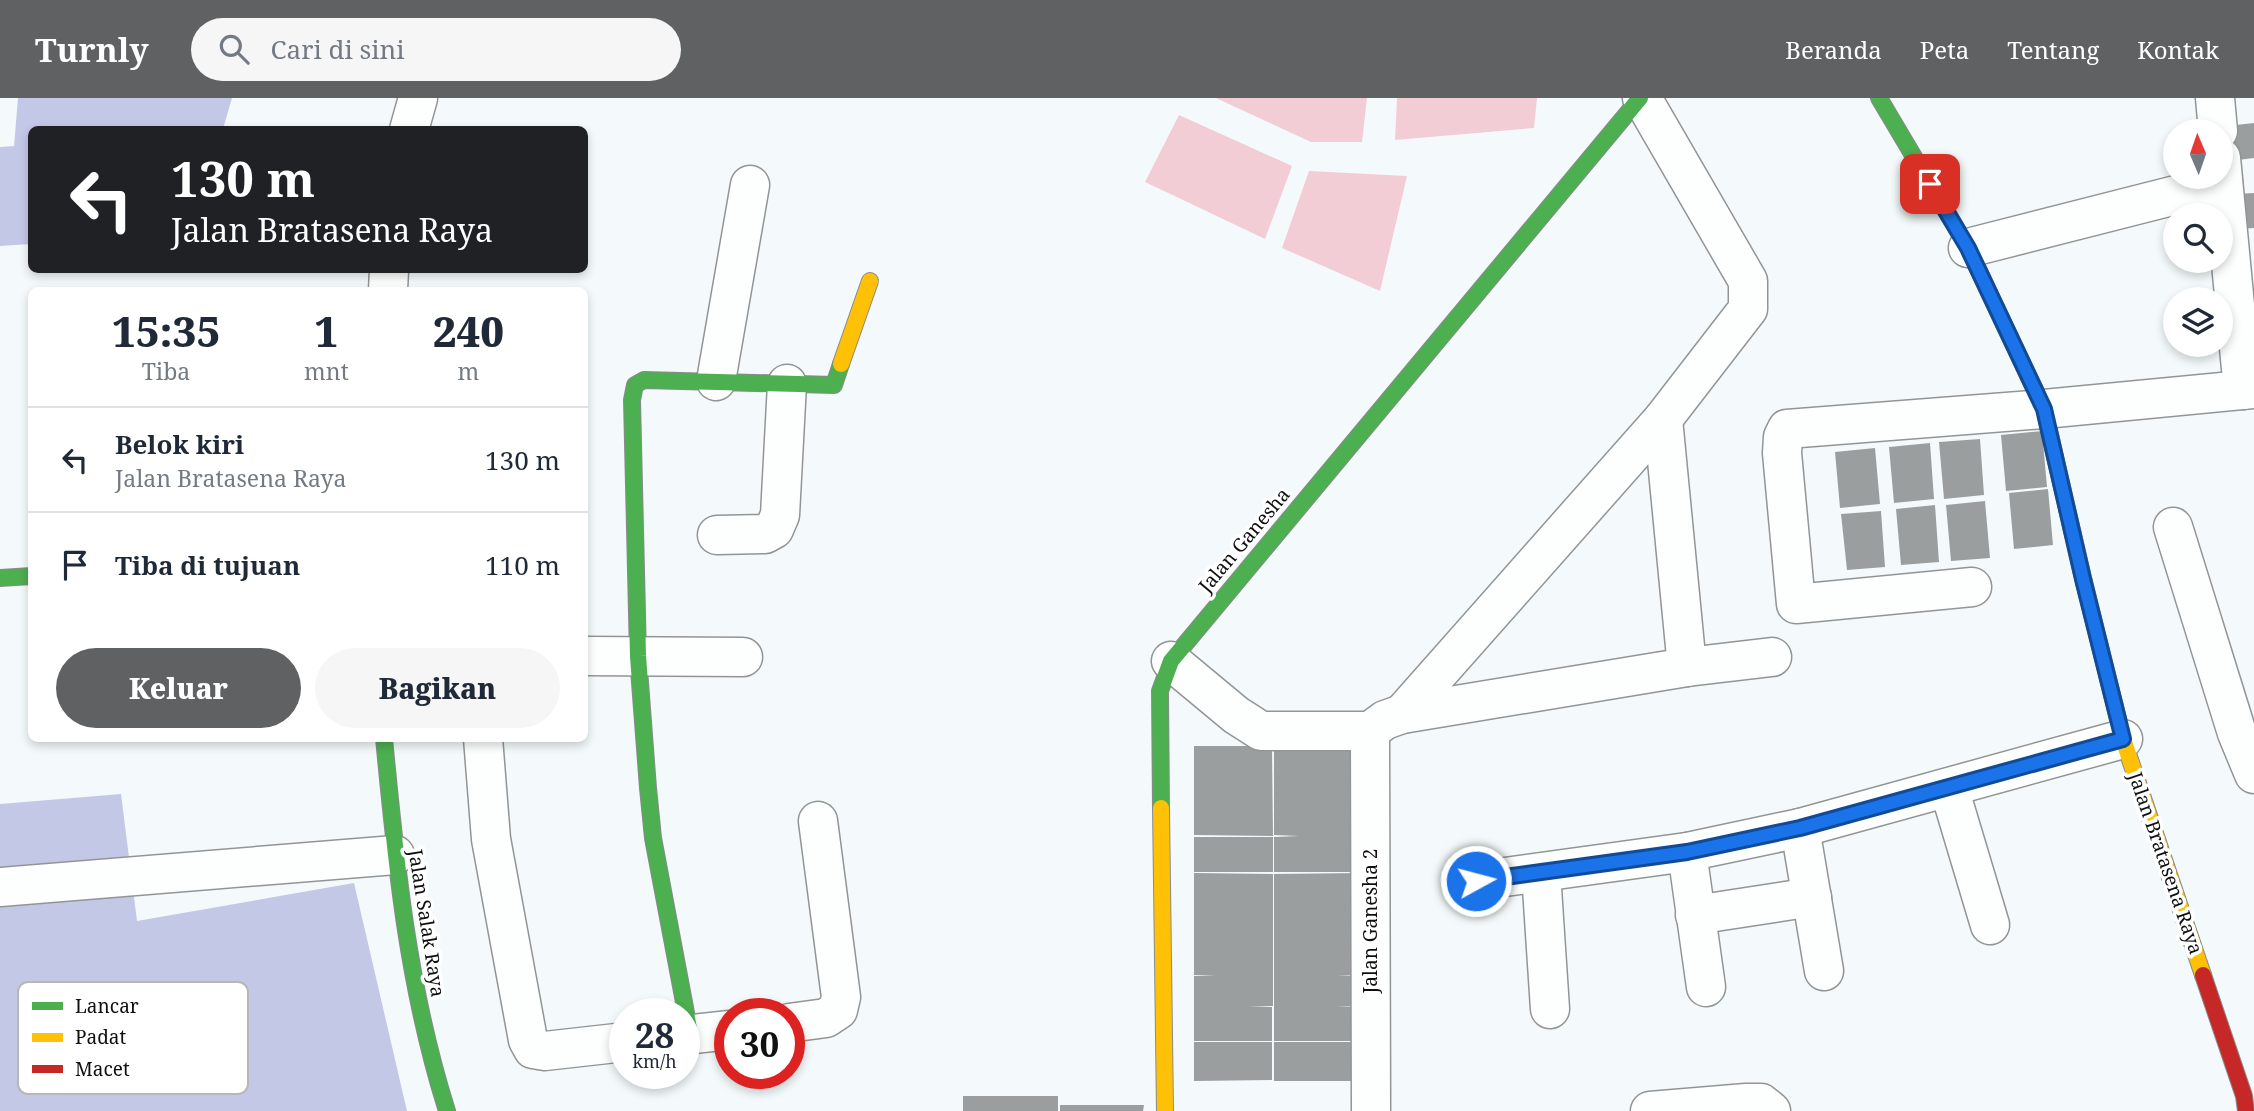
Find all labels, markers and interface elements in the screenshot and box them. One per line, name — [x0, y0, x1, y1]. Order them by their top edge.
search box — [191, 18, 681, 81]
text: Turnly — [35, 27, 149, 72]
icon: search — [215, 30, 253, 68]
text: Cari di sini — [271, 31, 405, 67]
text: Beranda — [1785, 33, 1882, 66]
text: Peta — [1920, 33, 1969, 66]
text: Tentang — [2007, 33, 2099, 66]
text: Kontak — [2137, 33, 2219, 66]
north arrow — [2163, 119, 2233, 189]
map controls — [2163, 119, 2233, 357]
text: 130 m — [171, 145, 315, 211]
icon: left — [56, 154, 147, 245]
pin — [1900, 154, 1960, 214]
icon: arrive — [1911, 165, 1949, 203]
button: search — [2163, 203, 2233, 273]
text: Jalan Bratasena Raya — [171, 208, 493, 251]
button: layers — [2163, 287, 2233, 357]
text: 15:35 — [112, 302, 220, 359]
text: 1 — [315, 302, 338, 359]
text: 240 — [433, 302, 504, 359]
text: Tiba — [142, 355, 190, 387]
text: mnt — [304, 355, 349, 387]
text: m — [457, 355, 479, 387]
text: Belok kiri — [115, 426, 244, 462]
icon: left — [56, 441, 94, 479]
text: 130 m — [485, 442, 560, 478]
text: Jalan Bratasena Raya — [115, 462, 346, 494]
street label: Jalan Ganesha — [1192, 482, 1296, 599]
icon: arrive — [56, 546, 94, 584]
text: Tiba di tujuan — [115, 547, 300, 583]
text: 110 m — [485, 547, 560, 583]
button: Keluar — [56, 648, 301, 728]
button: Bagikan — [315, 648, 560, 728]
street label: Jalan Bratasena Raya — [2122, 767, 2209, 958]
position arrow — [1439, 844, 1513, 918]
street label: Jalan Salak Raya — [402, 846, 452, 999]
street label: Jalan Ganesha 2 — [1357, 849, 1383, 994]
legend — [18, 982, 248, 1094]
text: Lancar — [75, 993, 139, 1019]
speed limit sign: 30 — [714, 998, 805, 1089]
text: 28 — [635, 1011, 674, 1058]
text: Padat — [75, 1024, 127, 1050]
text: km/h — [632, 1049, 677, 1073]
text: Macet — [75, 1056, 130, 1082]

